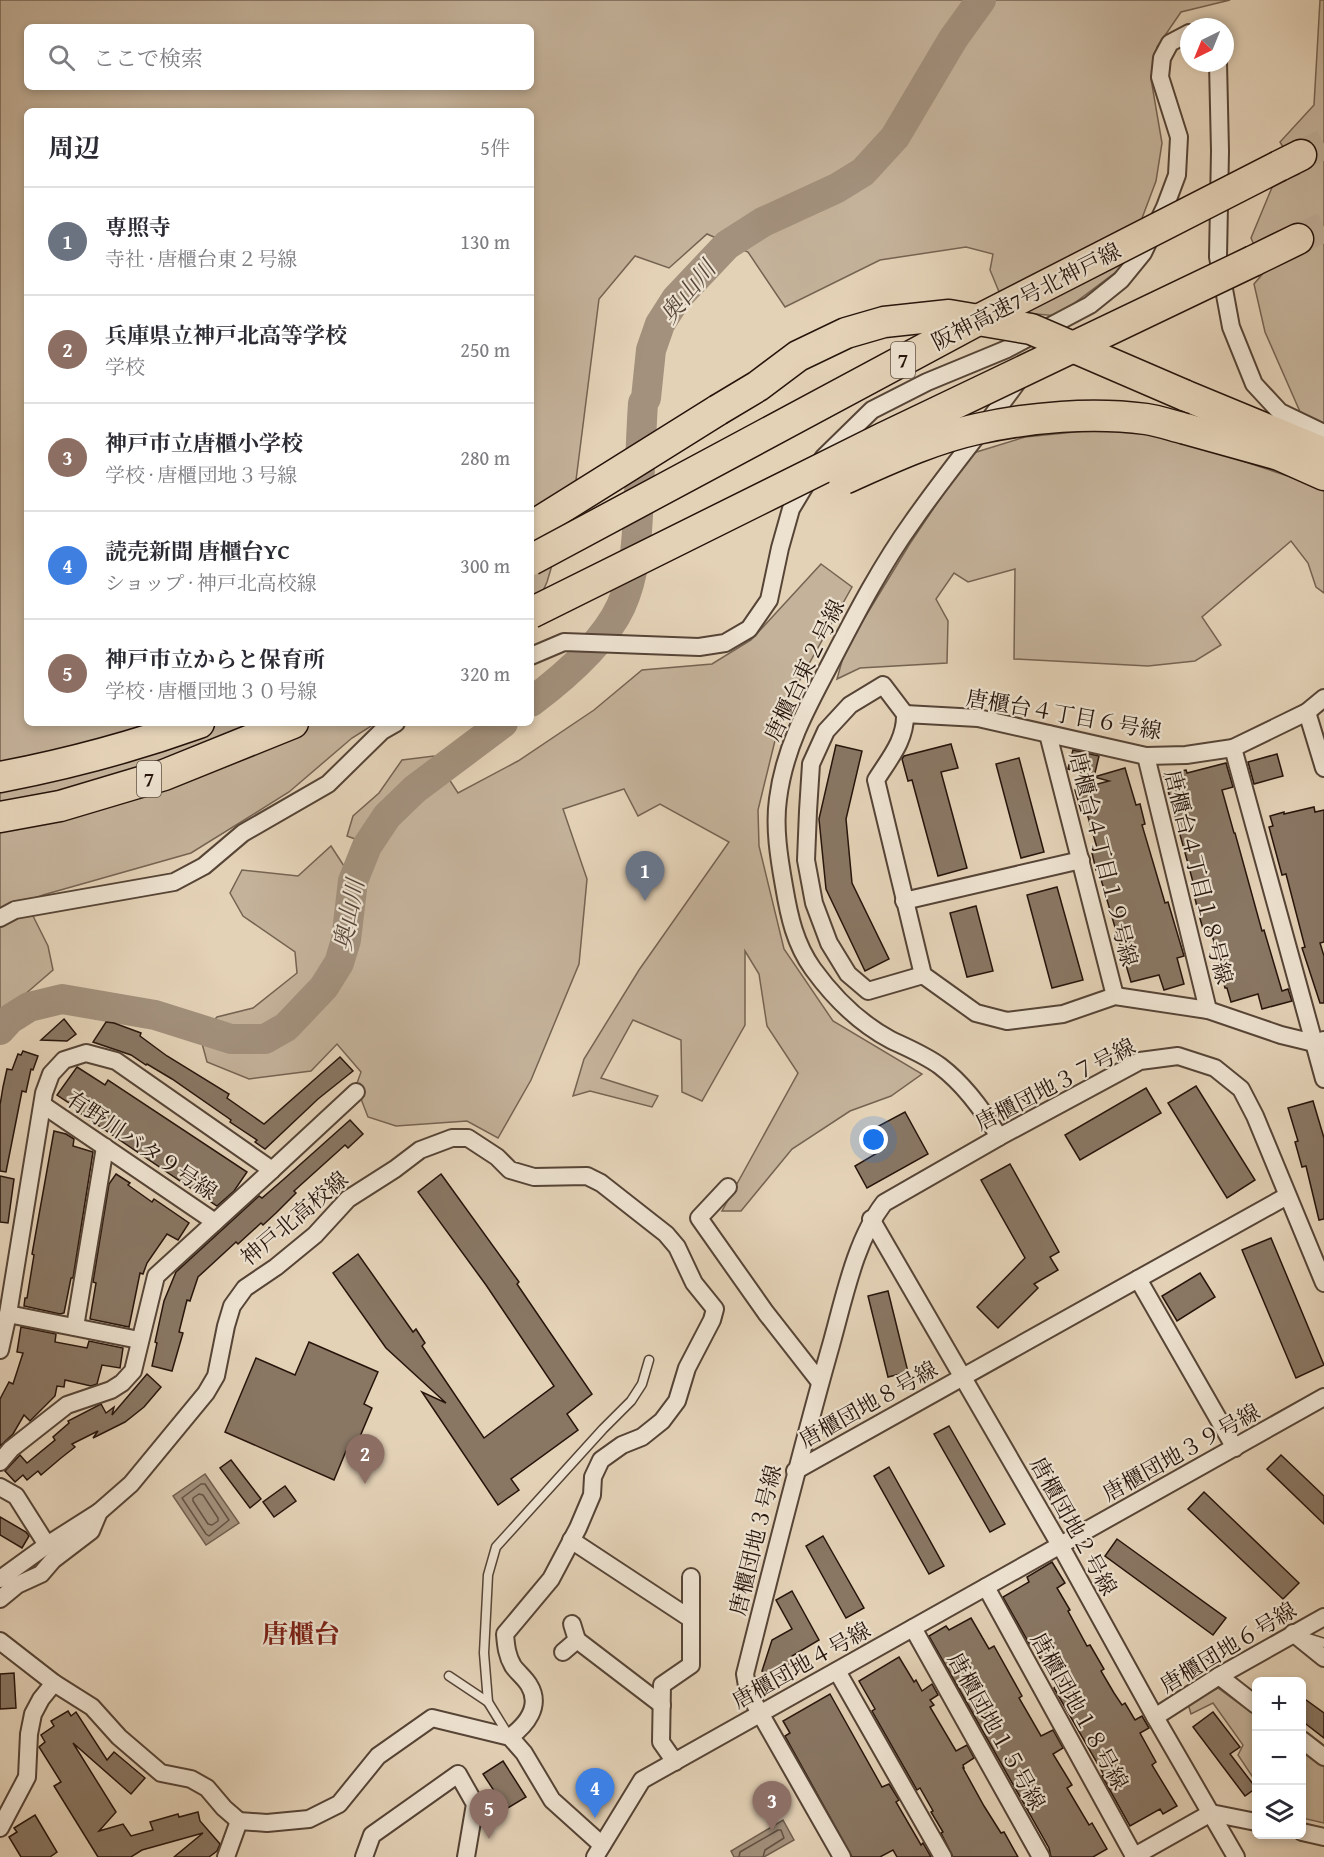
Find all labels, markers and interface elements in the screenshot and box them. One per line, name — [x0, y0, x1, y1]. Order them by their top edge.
north arrow — [1180, 18, 1234, 72]
search box — [24, 24, 534, 90]
icon: search — [45, 41, 78, 74]
text: ここで検索 — [93, 42, 203, 74]
text: 周辺 — [48, 128, 100, 167]
text: 5件 — [480, 133, 510, 162]
text: 専照寺 — [105, 211, 171, 243]
text: 1 — [62, 227, 73, 256]
text: 130 m — [460, 227, 510, 256]
street label: 阪神高速7号北神戸線 — [926, 234, 1126, 358]
text: 寺社 · 唐櫃台東２号線 — [105, 244, 297, 273]
water label: 奥山川 — [651, 250, 726, 331]
text: 兵庫県立神戸北高等学校 — [105, 319, 347, 351]
text: 2 — [62, 335, 73, 364]
text: 250 m — [460, 335, 510, 364]
road number: 7 — [891, 342, 915, 378]
text: 学校 — [105, 352, 145, 381]
text: 神戸市立唐櫃小学校 — [105, 427, 303, 459]
text: 3 — [62, 443, 73, 472]
text: 280 m — [460, 443, 510, 472]
text: 学校 · 唐櫃団地３号線 — [105, 460, 297, 489]
text: 読売新聞 唐櫃台YC — [105, 535, 290, 567]
text: 4 — [62, 551, 73, 580]
text: 300 m — [460, 551, 510, 580]
text: ショップ · 神戸北高校線 — [105, 568, 317, 597]
street label: 唐櫃台東２号線 — [756, 594, 852, 746]
text: 神戸市立からと保育所 — [105, 643, 325, 675]
text: 5 — [62, 659, 73, 688]
text: 320 m — [460, 659, 510, 688]
text: 学校 · 唐櫃団地３０号線 — [105, 676, 317, 705]
street label: 唐櫃台４丁目６号線 — [964, 681, 1164, 747]
street label: 唐櫃台４丁目１９号線 — [1062, 748, 1146, 970]
road number: 7 — [137, 761, 161, 797]
street label: 唐櫃台４丁目１８号線 — [1157, 766, 1241, 988]
pin: 1 — [626, 852, 664, 901]
water label: 奥山川 — [324, 873, 373, 954]
street label: 唐櫃団地３７号線 — [969, 1030, 1141, 1138]
street label: 有野川バタ９号線 — [60, 1083, 224, 1207]
your location — [859, 1125, 888, 1154]
street label: 神戸北高校線 — [233, 1163, 355, 1273]
street label: 唐櫃団地８号線 — [793, 1353, 943, 1455]
street label: 唐櫃団地３９号線 — [1096, 1395, 1266, 1509]
pin: 2 — [346, 1434, 385, 1484]
street label: 唐櫃団地２号線 — [1023, 1451, 1125, 1601]
street label: 唐櫃団地３号線 — [721, 1461, 789, 1619]
street label: 唐櫃団地６号線 — [1154, 1594, 1302, 1700]
district label: 唐櫃台 — [262, 1614, 340, 1653]
street label: 唐櫃団地４号線 — [726, 1614, 876, 1716]
street label: 唐櫃団地１８号線 — [1023, 1626, 1137, 1796]
street label: 唐櫃団地１５号線 — [940, 1646, 1054, 1816]
map controls — [1252, 1677, 1306, 1839]
button: + — [1252, 1677, 1306, 1731]
button: − — [1252, 1731, 1306, 1785]
pin: 4 — [576, 1768, 614, 1818]
pin: 3 — [752, 1782, 792, 1831]
button: layers — [1252, 1785, 1306, 1839]
pin: 5 — [470, 1790, 508, 1839]

